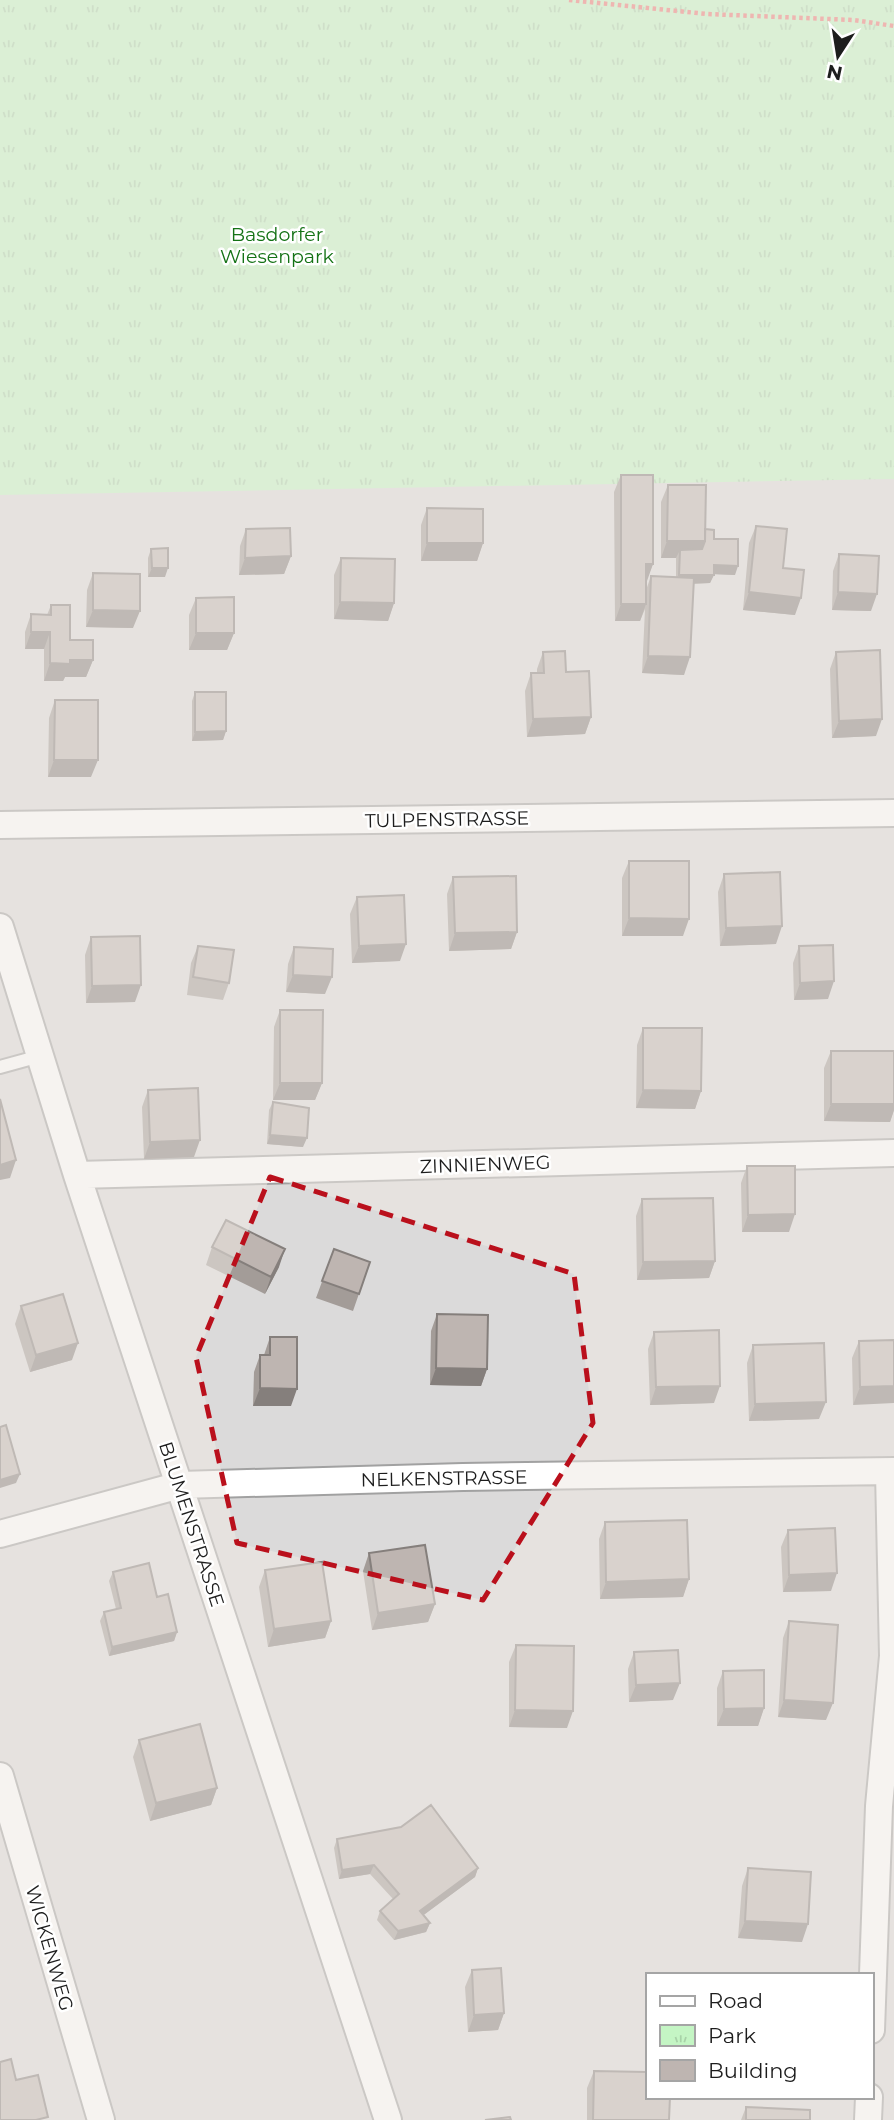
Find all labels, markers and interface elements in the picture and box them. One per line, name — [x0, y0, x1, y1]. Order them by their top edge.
north arrow — [803, 21, 873, 91]
text: N — [825, 59, 844, 85]
park label: Basdorfer Wiesenpark — [220, 223, 335, 268]
street label: TULPENSTRASSE — [365, 807, 529, 832]
street label: ZINNIENWEG — [419, 1151, 551, 1178]
street label: BLUMENSTRASSE — [154, 1439, 229, 1610]
street label: NELKENSTRASSE — [360, 1466, 528, 1491]
street label: WICKENWEG — [21, 1883, 78, 2014]
legend — [646, 1973, 873, 2099]
text: Road — [708, 1988, 763, 2013]
text: Park — [708, 2023, 756, 2048]
text: Building — [708, 2058, 798, 2083]

